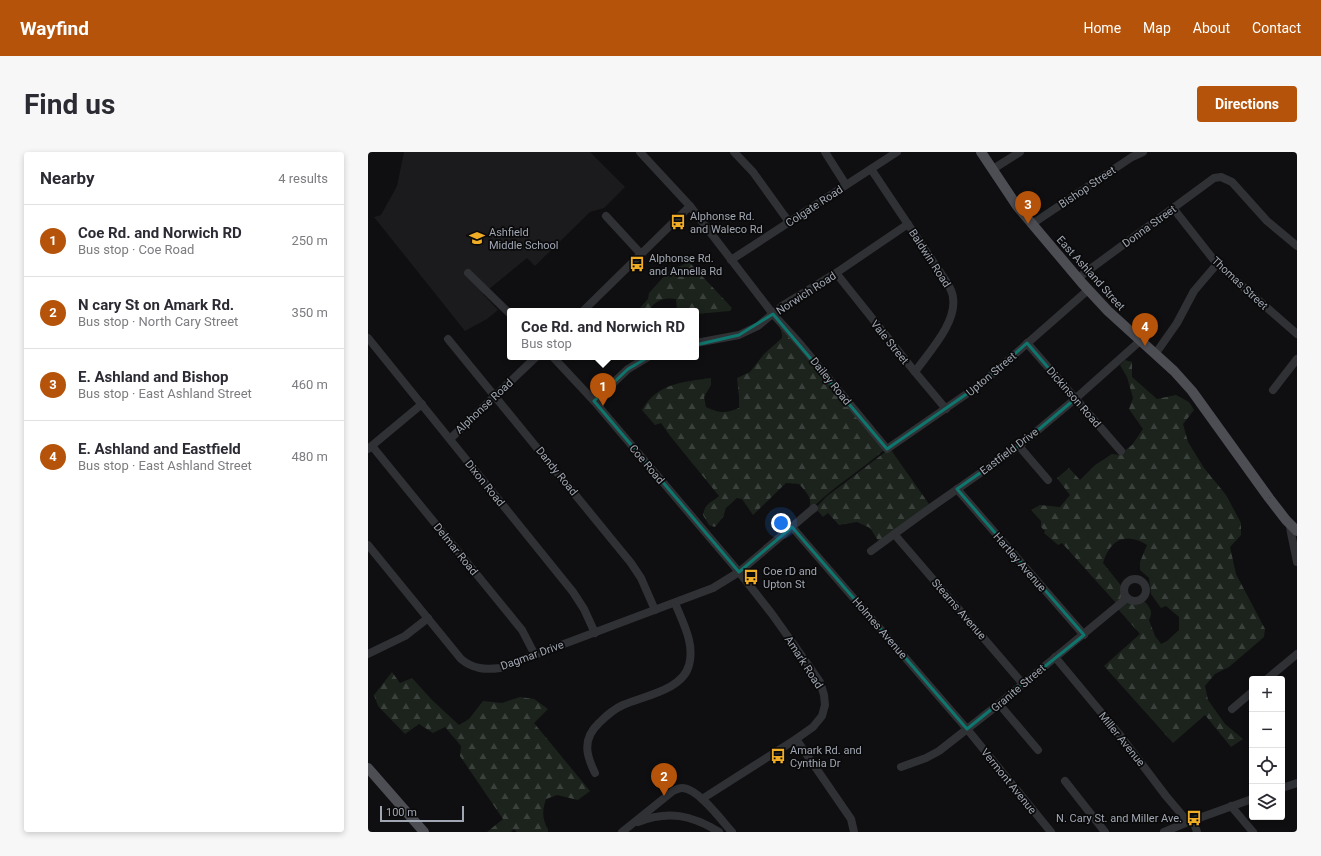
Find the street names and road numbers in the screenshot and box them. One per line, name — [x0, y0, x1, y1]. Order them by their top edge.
street label: Bishop Street — [1057, 163, 1118, 211]
street label: Colgate Road — [783, 183, 845, 230]
street label: Donna Street — [1120, 202, 1179, 250]
street label: Baldwin Road — [906, 227, 953, 290]
street label: East Ashland Street — [1054, 233, 1128, 314]
street label: Thomas Street — [1209, 254, 1271, 313]
street label: Norwich Road — [774, 269, 839, 318]
street label: Vale Street — [868, 318, 912, 367]
street label: Upton Street — [964, 350, 1019, 399]
street label: Dailey Road — [807, 355, 854, 408]
street label: Dickinson Road — [1044, 364, 1103, 430]
street label: Alphonse Road — [453, 376, 516, 436]
street label: Eastfield Drive — [978, 425, 1041, 478]
street label: Coe Road — [626, 442, 667, 487]
street label: Dandy Road — [533, 444, 580, 498]
street label: Dixon Road — [462, 458, 507, 509]
street label: Delmar Road — [431, 521, 481, 578]
street label: Hartley Avenue — [991, 530, 1049, 595]
street label: Stearns Avenue — [929, 576, 989, 642]
street label: Holmes Avenue — [850, 595, 910, 662]
street label: Amark Road — [782, 634, 825, 691]
street label: Dagmar Drive — [499, 638, 566, 673]
street label: Granite Street — [989, 662, 1048, 715]
street label: Miller Avenue — [1096, 710, 1147, 769]
street label: Vermont Avenue — [978, 746, 1039, 817]

